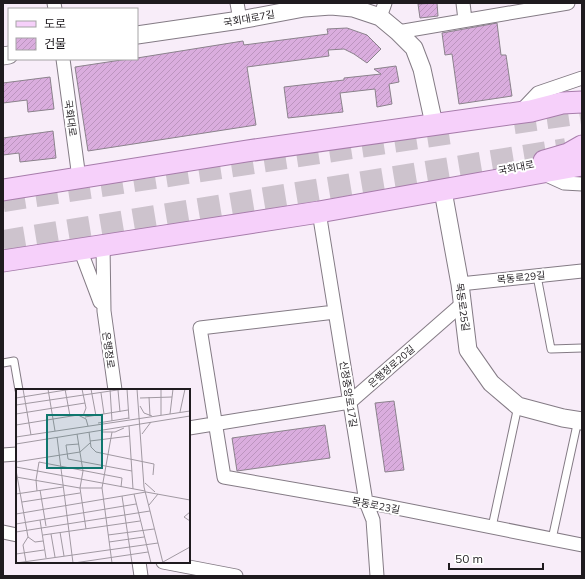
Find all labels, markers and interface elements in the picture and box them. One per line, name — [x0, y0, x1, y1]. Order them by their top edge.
legend — [8, 8, 138, 60]
street label: 국회대로7길 — [222, 8, 276, 29]
text: 도로 — [44, 16, 66, 31]
text: 건물 — [44, 36, 66, 51]
street label: 국회대로 — [62, 99, 80, 137]
street label: 국회대로 — [497, 158, 535, 177]
street label: 목동로29길 — [496, 268, 546, 287]
street label: 목동로25길 — [453, 282, 472, 332]
street label: 은행정로 — [100, 331, 118, 369]
street label: 은행정로20길 — [365, 342, 417, 390]
street label: 신정중앙로17길 — [337, 360, 360, 428]
inset map — [16, 389, 190, 563]
street label: 목동로23길 — [351, 494, 401, 517]
scale bar — [449, 545, 543, 571]
text: 50 m — [455, 551, 483, 566]

